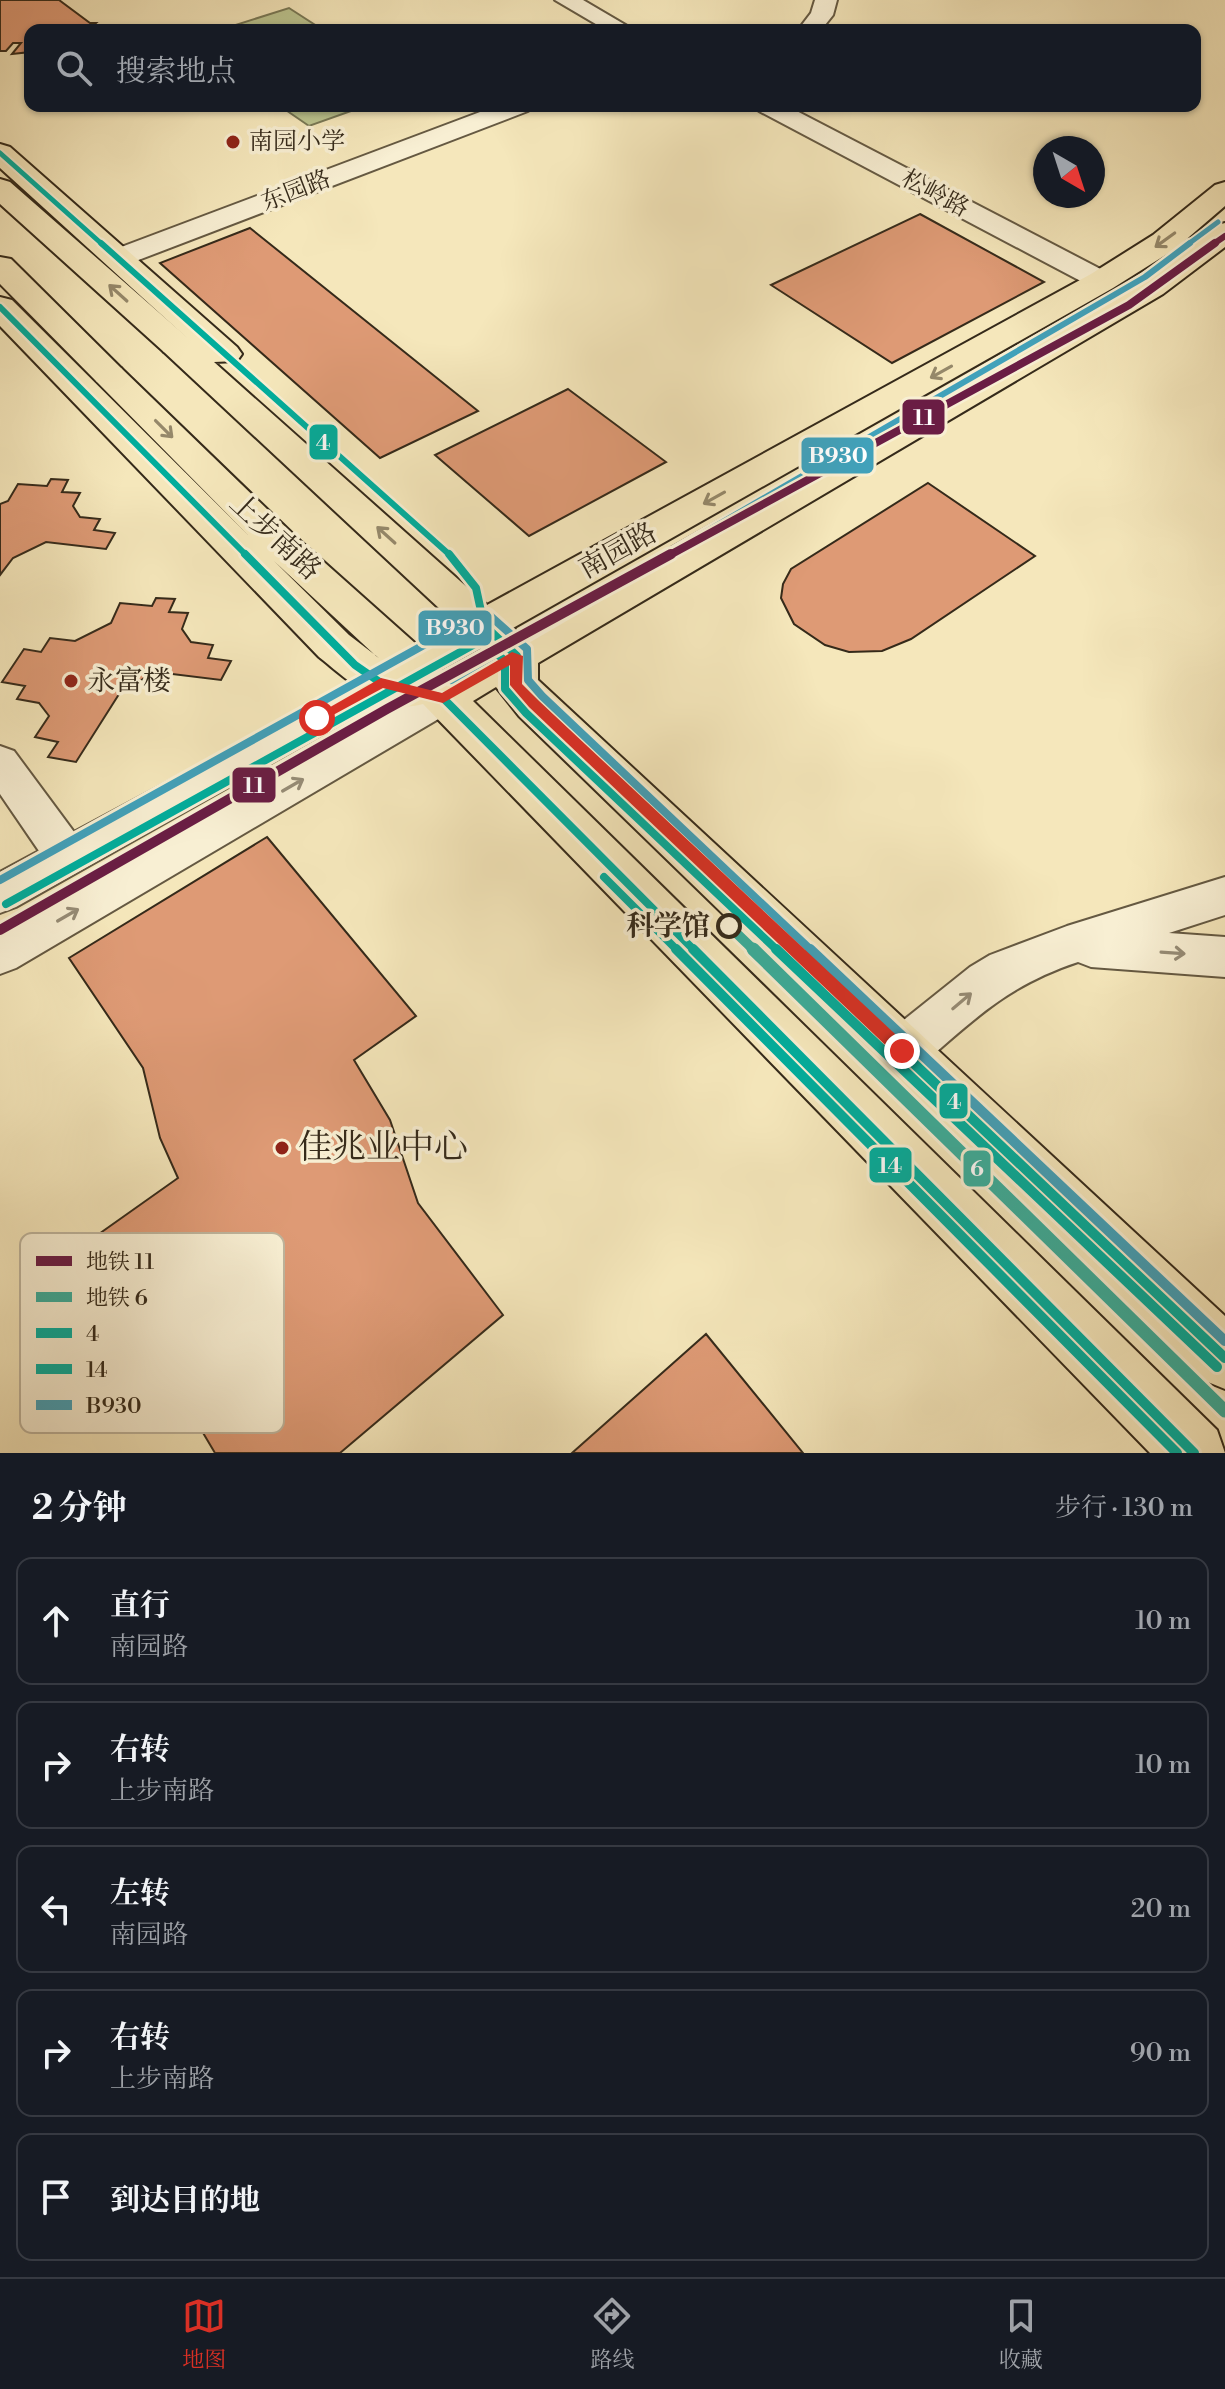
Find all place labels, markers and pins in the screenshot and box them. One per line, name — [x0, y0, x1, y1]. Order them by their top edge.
place label: 南园小学 — [249, 127, 345, 157]
marker: 南园小学 — [224, 133, 242, 151]
place label: 永富楼 — [87, 664, 171, 699]
marker: 永富楼 — [62, 672, 80, 690]
place label: 科学馆 — [626, 909, 710, 944]
marker: 科学馆 — [717, 914, 741, 938]
place label: 佳兆业中心 — [298, 1127, 468, 1169]
marker: 佳兆业中心 — [273, 1139, 291, 1157]

